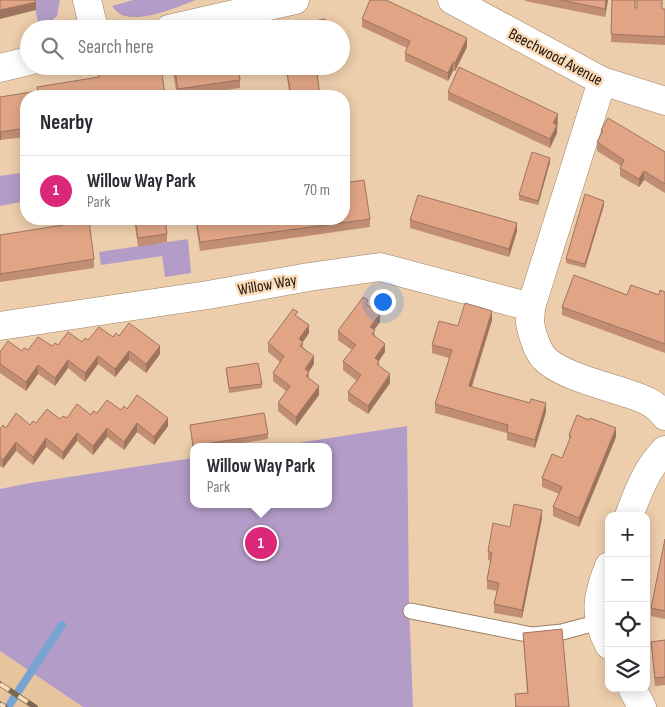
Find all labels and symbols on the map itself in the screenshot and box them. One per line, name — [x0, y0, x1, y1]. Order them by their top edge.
street label: Beechwood Avenue — [505, 25, 606, 90]
street label: Willow Way — [236, 271, 298, 300]
your location — [370, 289, 396, 315]
pin: 1 — [245, 524, 277, 562]

